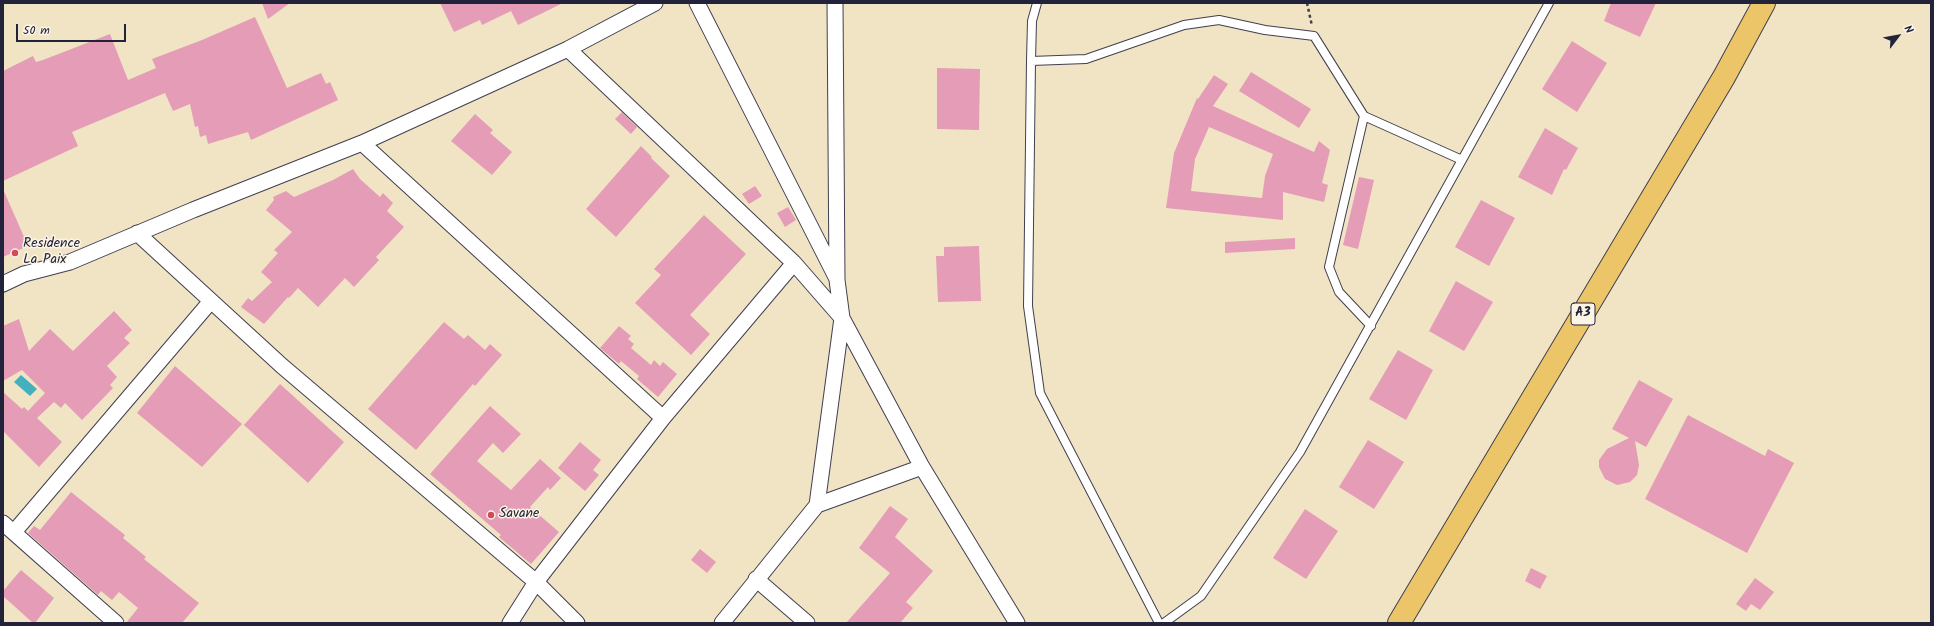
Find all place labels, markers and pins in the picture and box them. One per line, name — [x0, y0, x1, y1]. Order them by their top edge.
place label: Residence La Paix — [23, 237, 80, 270]
marker: Residence La Paix — [10, 248, 20, 258]
place label: Savane — [499, 507, 539, 523]
marker: Savane — [486, 510, 496, 520]

